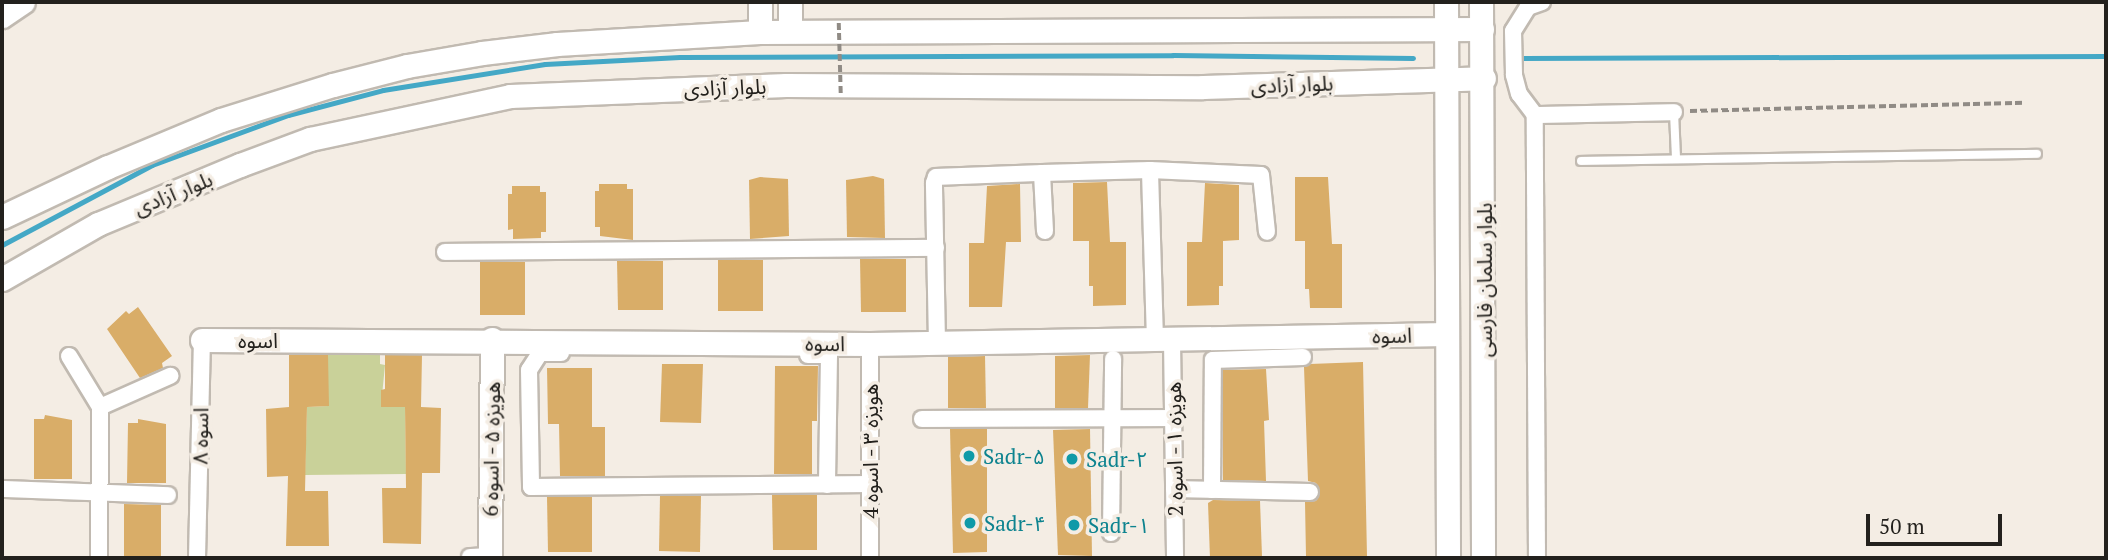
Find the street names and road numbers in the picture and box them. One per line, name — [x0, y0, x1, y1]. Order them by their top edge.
street label: بلوار آزادی — [1250, 70, 1334, 98]
street label: بلوار آزادی — [683, 73, 767, 101]
street label: بلوار آزادی — [130, 166, 216, 220]
street label: بلوار سلمان فارسی — [1471, 203, 1497, 357]
street label: اسوه — [1372, 322, 1412, 348]
street label: اسوه — [238, 327, 278, 353]
street label: اسوه — [805, 330, 845, 356]
street label: هویزه ۵ - اسوه 6 — [477, 380, 505, 518]
street label: هویزه ۱ - اسوه 2 — [1160, 380, 1188, 518]
street label: هویزه ۳ - اسوه 4 — [857, 383, 883, 519]
street label: اسوه ۸ — [187, 407, 213, 465]

